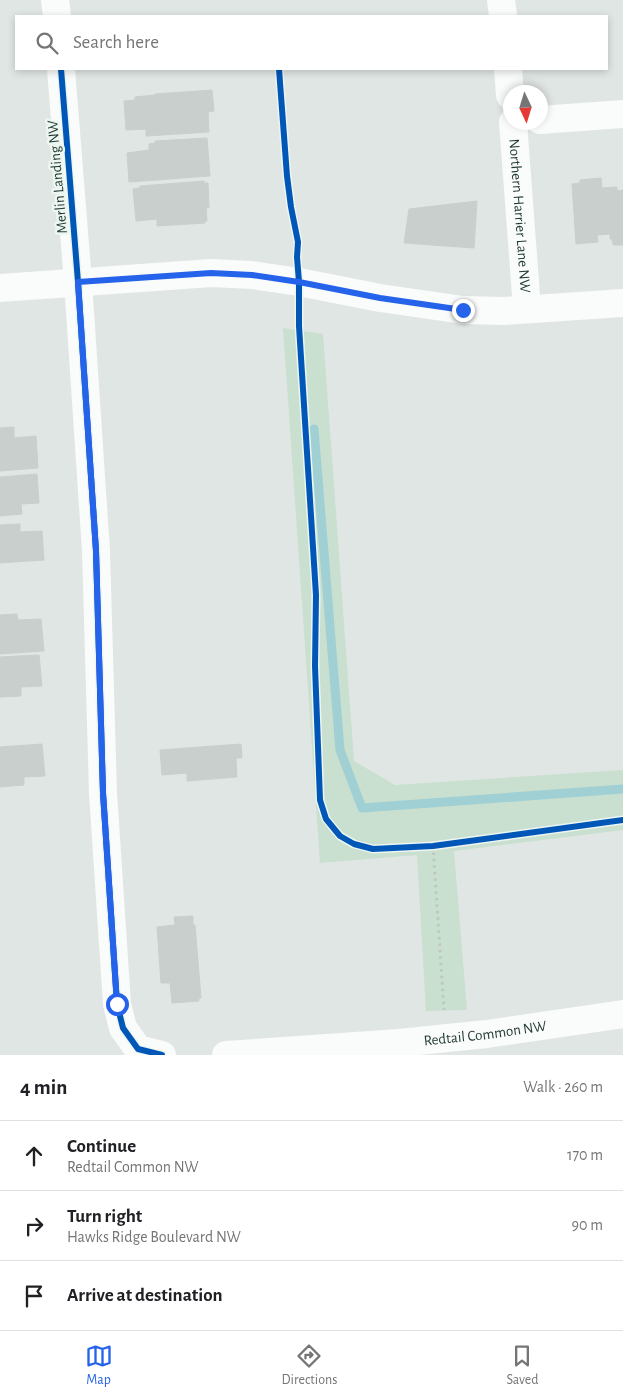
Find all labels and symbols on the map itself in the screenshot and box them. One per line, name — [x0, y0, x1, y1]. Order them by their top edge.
north arrow — [503, 85, 548, 130]
street label: Merlin Landing NW — [45, 119, 70, 234]
street label: Northern Harrier Lane NW — [506, 138, 533, 294]
route end — [452, 299, 475, 322]
route start — [106, 993, 129, 1016]
street label: Redtail Common NW — [423, 1018, 548, 1048]

